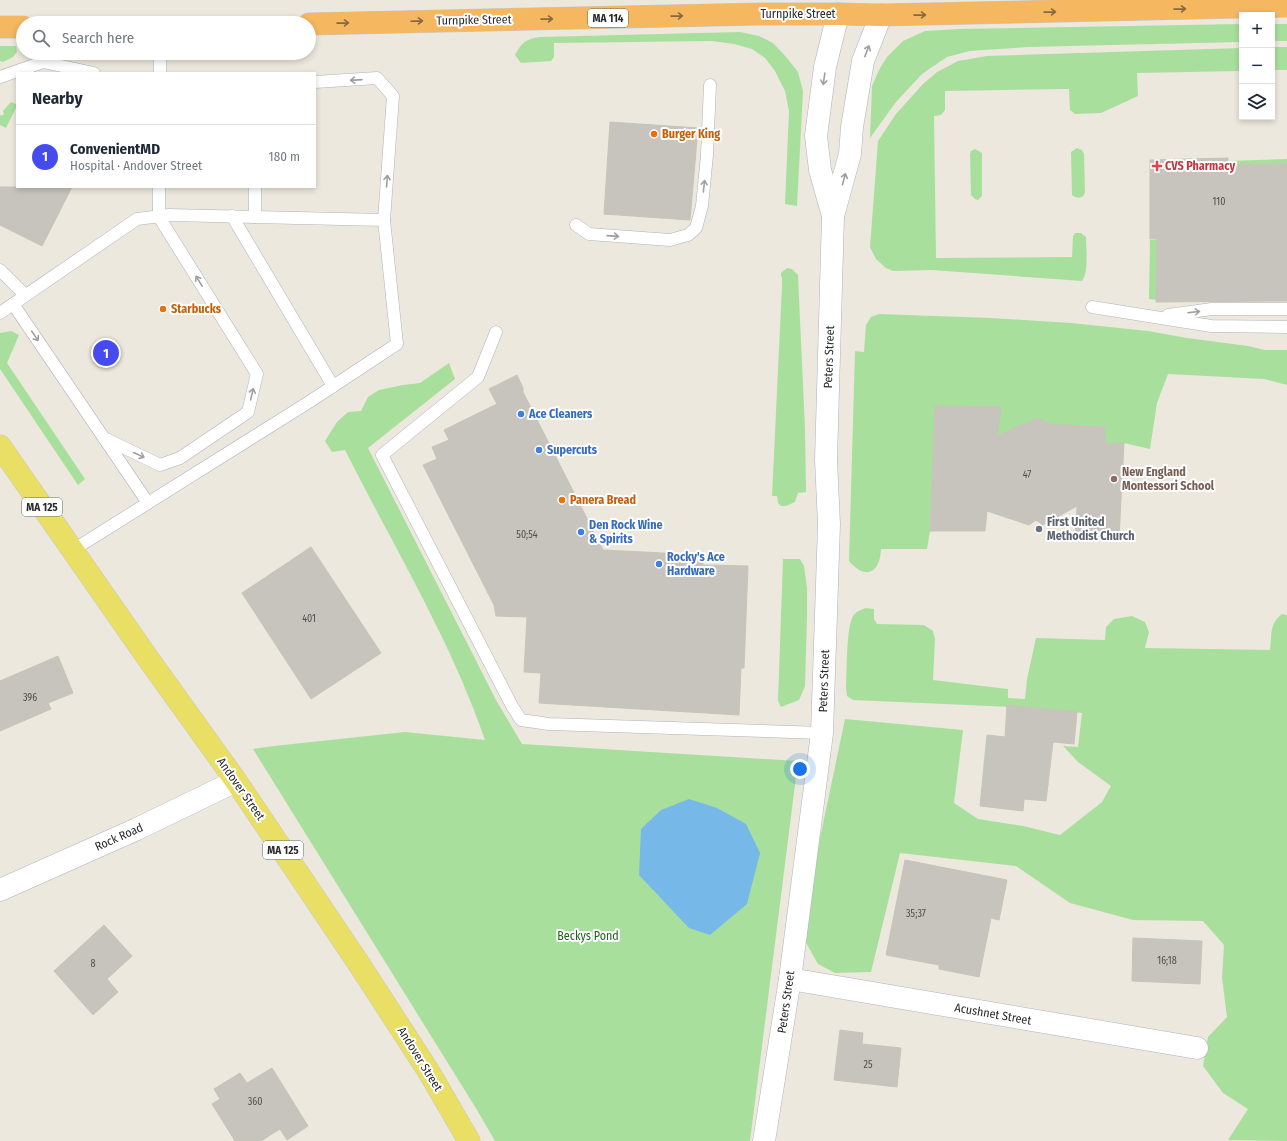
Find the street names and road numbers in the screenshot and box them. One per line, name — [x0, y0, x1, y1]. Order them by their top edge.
street label: Turnpike Street — [760, 7, 836, 21]
road number: MA 114 — [588, 9, 628, 27]
street label: Turnpike Street — [436, 12, 512, 28]
street label: Peters Street — [821, 325, 837, 389]
road number: MA 125 — [22, 498, 62, 516]
street label: Peters Street — [816, 649, 832, 713]
street label: Andover Street — [214, 755, 268, 823]
street label: Rock Road — [93, 820, 145, 854]
road number: MA 125 — [263, 841, 303, 859]
street label: Peters Street — [775, 970, 797, 1034]
street label: Acushnet Street — [954, 1000, 1032, 1028]
street label: Andover Street — [395, 1024, 445, 1094]

